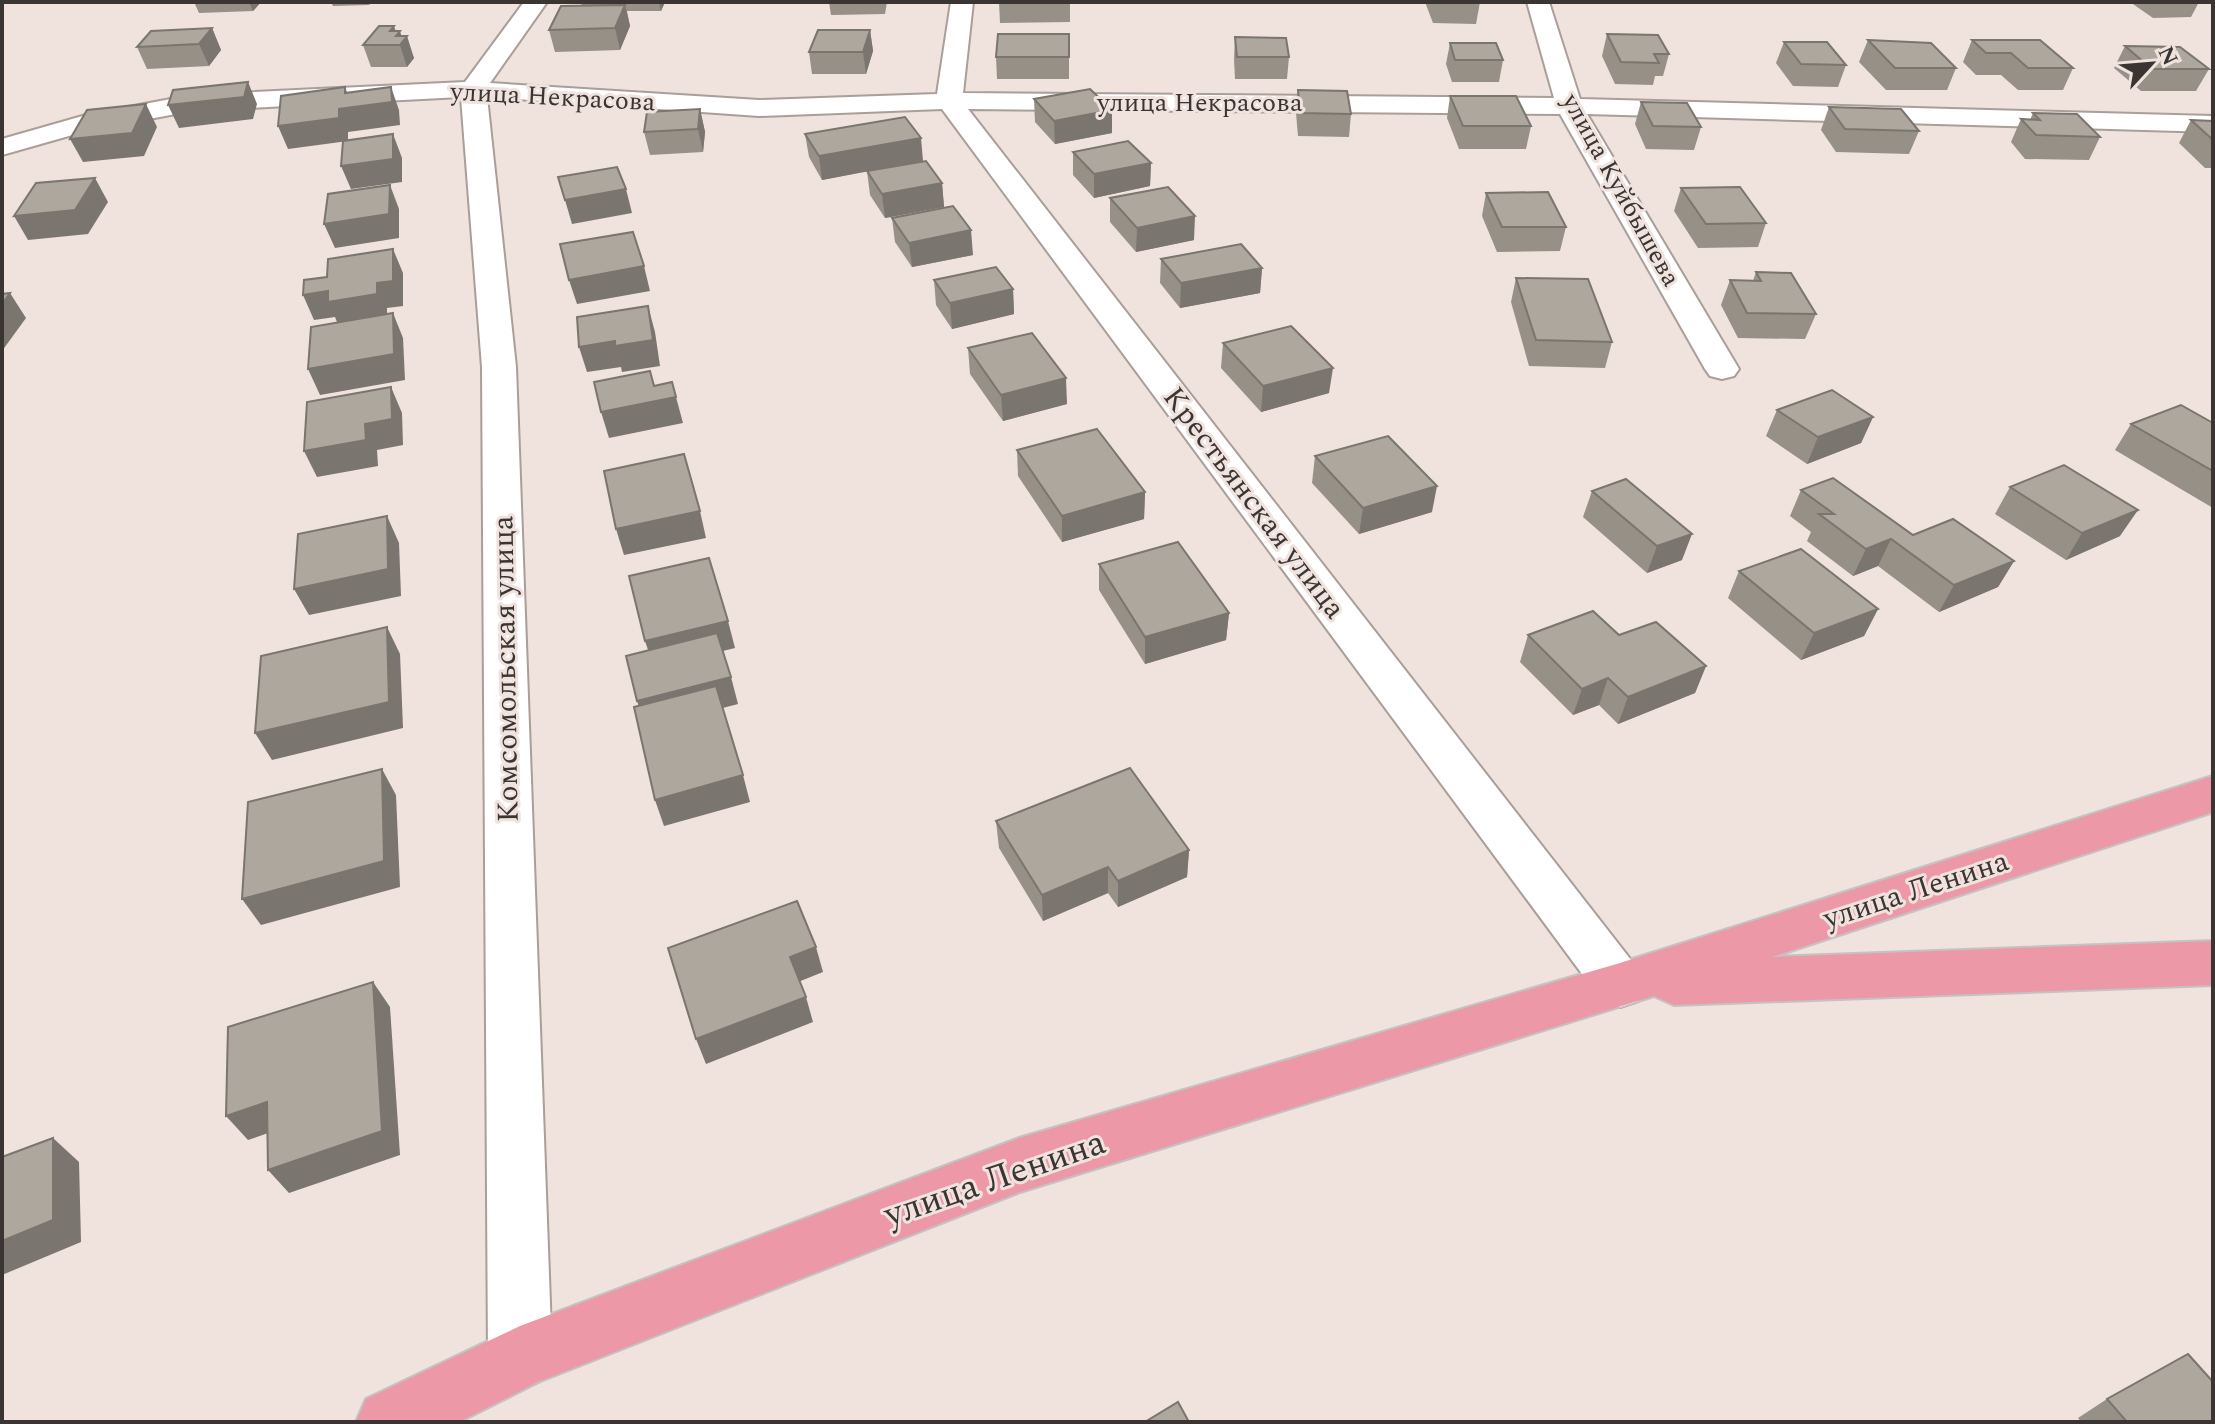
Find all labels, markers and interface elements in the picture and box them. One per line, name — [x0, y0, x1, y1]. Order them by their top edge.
north arrow — [2111, 24, 2191, 104]
text: N — [2149, 41, 2186, 71]
street label: улица Некрасова — [448, 72, 657, 122]
street label: улица Некрасова — [1096, 83, 1303, 123]
street label: улица Куйбышева — [1551, 85, 1691, 294]
street label: Крестьянская улица — [1151, 377, 1357, 629]
street label: Комсомольская улица — [480, 515, 532, 823]
street label: улица Ленина — [1816, 838, 2015, 942]
street label: улица Ленина — [876, 1115, 1114, 1243]

